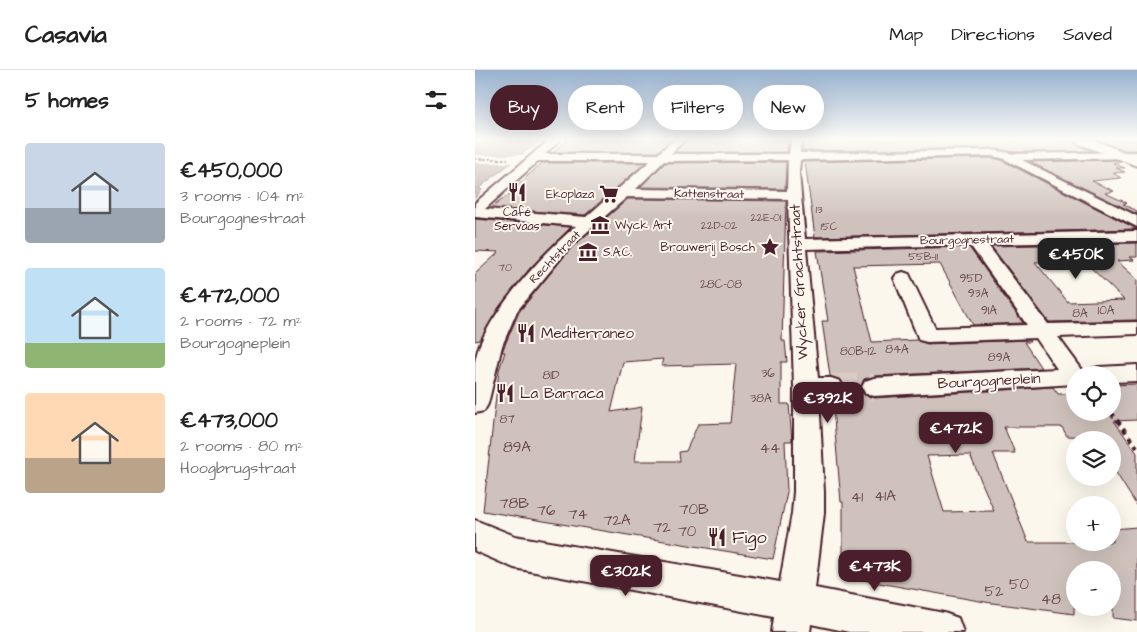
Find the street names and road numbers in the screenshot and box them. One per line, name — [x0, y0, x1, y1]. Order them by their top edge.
street label: Kattenstraat — [674, 185, 744, 203]
street label: Wycker Grachtstraat — [784, 204, 815, 360]
street label: Rechtstraat — [525, 227, 585, 287]
street label: Bourgognestraat — [920, 231, 1014, 250]
street label: Bourgogneplein — [937, 368, 1042, 395]

